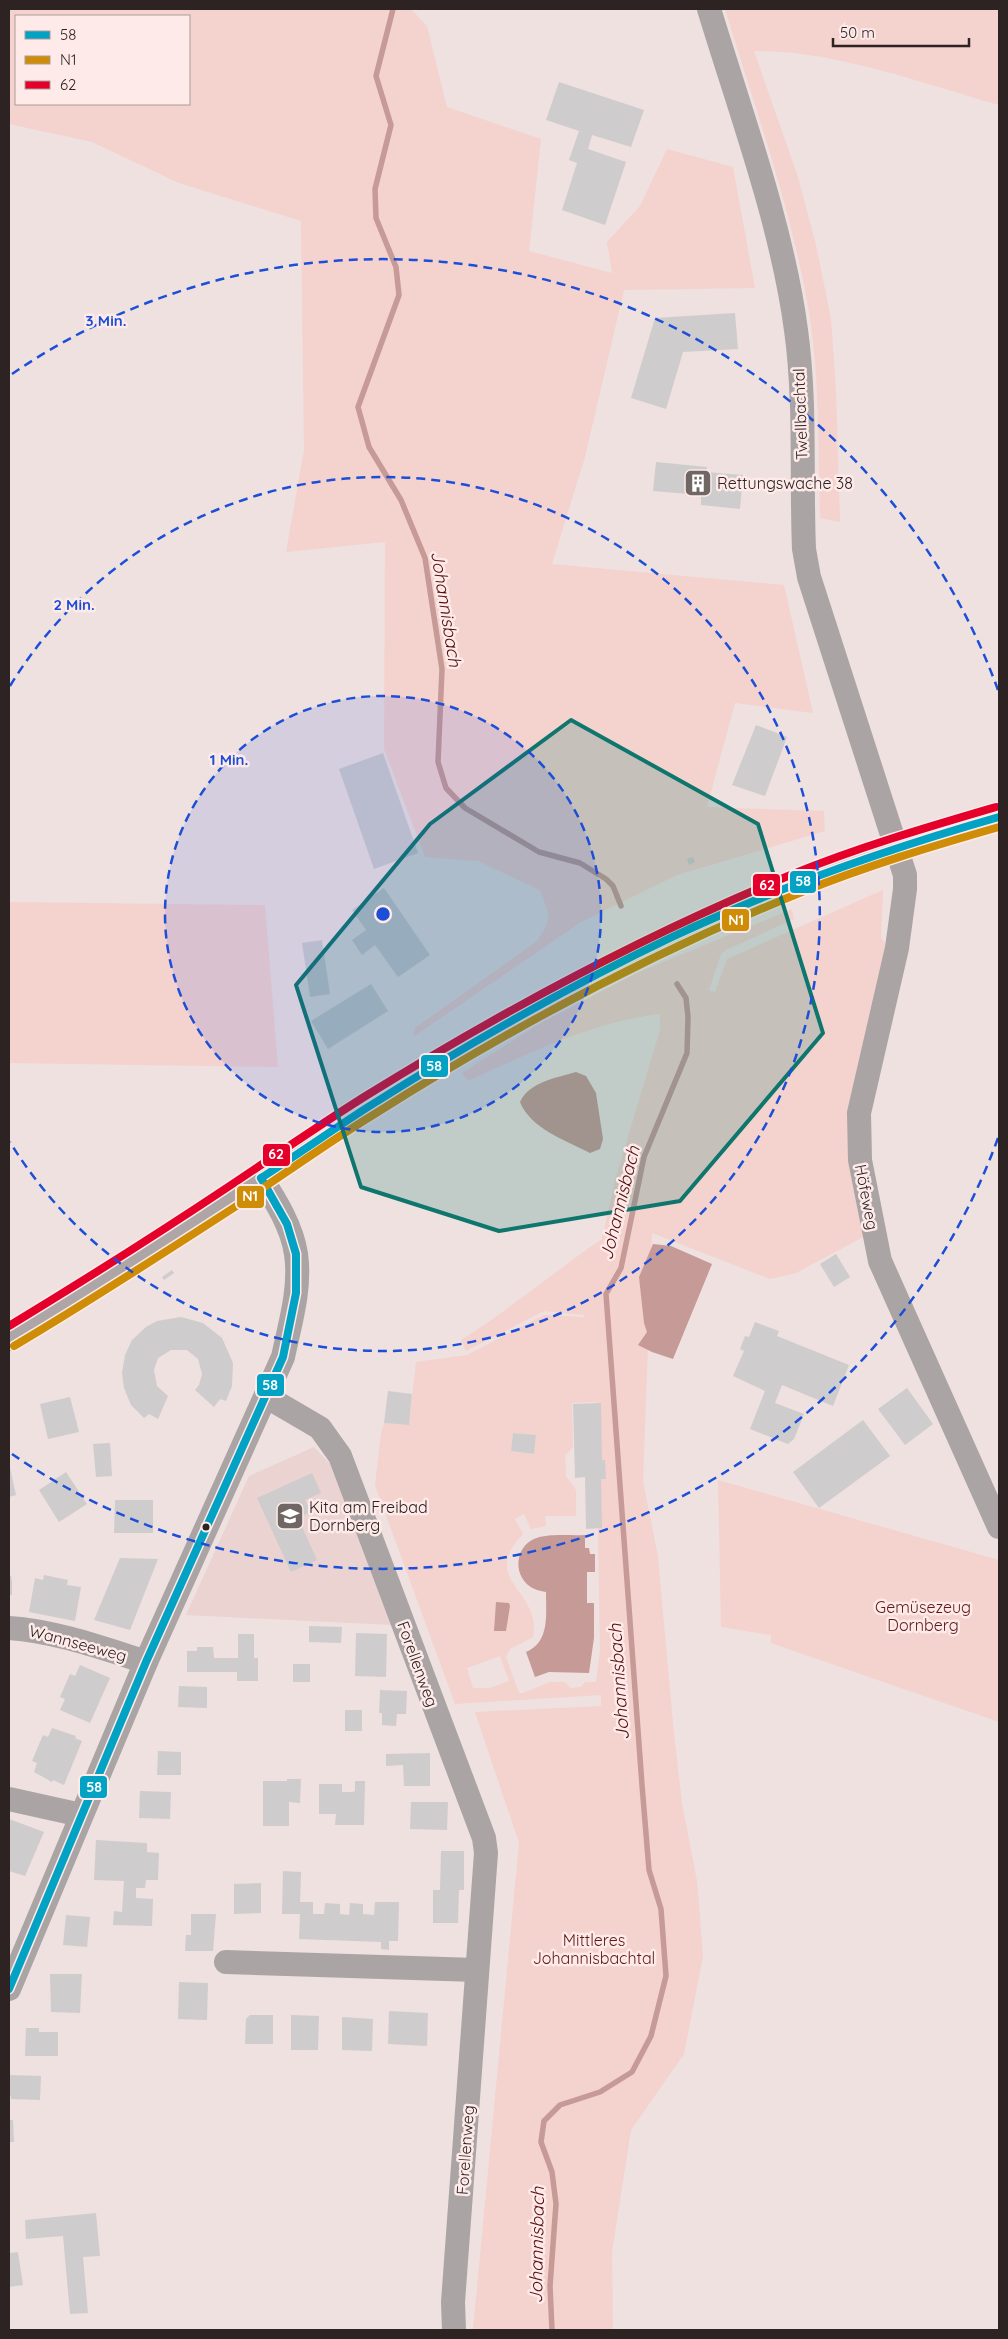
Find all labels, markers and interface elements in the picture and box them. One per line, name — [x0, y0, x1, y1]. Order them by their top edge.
legend — [15, 15, 190, 105]
scale bar — [833, 15, 969, 47]
text: 50 m — [840, 23, 875, 42]
text: 58 — [60, 25, 76, 44]
text: N1 — [60, 50, 76, 69]
text: 62 — [60, 75, 76, 94]
text: 3 Min. — [86, 311, 126, 330]
street label: Twellbachtal — [788, 368, 812, 460]
building icon: Rettungswache 38 — [683, 468, 713, 498]
place label: Rettungswache 38 — [717, 473, 853, 493]
water label: Johannisbach — [426, 549, 467, 669]
text: 2 Min. — [53, 595, 95, 614]
text: 1 Min. — [210, 750, 248, 769]
line badge: 58 — [789, 870, 817, 894]
text: 58 — [795, 872, 811, 890]
line badge: 62 — [752, 873, 781, 897]
text: 62 — [759, 876, 775, 894]
centre of rings — [374, 905, 392, 923]
line badge: N1 — [721, 908, 750, 932]
text: N1 — [728, 911, 744, 929]
line badge: 58 — [420, 1054, 449, 1078]
text: 58 — [426, 1057, 442, 1075]
line badge: 62 — [262, 1143, 291, 1167]
water label: Johannisbach — [594, 1143, 645, 1262]
text: 62 — [268, 1145, 284, 1163]
street label: Höfeweg — [851, 1163, 883, 1231]
line badge: N1 — [236, 1185, 265, 1209]
text: N1 — [242, 1187, 258, 1205]
line badge: 58 — [256, 1373, 285, 1397]
text: 58 — [262, 1376, 278, 1394]
place label: Kita am Freibad Dornberg — [309, 1497, 428, 1535]
school or university icon: Kita am Freibad Dornberg — [275, 1501, 305, 1531]
unlabelled marker — [201, 1522, 211, 1532]
park label: Gemüsezeug Dornberg — [875, 1597, 971, 1635]
street label: Forellenweg — [393, 1618, 443, 1710]
street label: Wannseeweg — [27, 1620, 129, 1666]
water label: Johannisbach — [603, 1622, 634, 1741]
line badge: 58 — [79, 1775, 108, 1799]
text: 58 — [86, 1778, 102, 1796]
park label: Mittleres Johannisbachtal — [533, 1930, 655, 1968]
street label: Forellenweg — [452, 2105, 478, 2195]
water label: Johannisbach — [524, 2186, 549, 2304]

